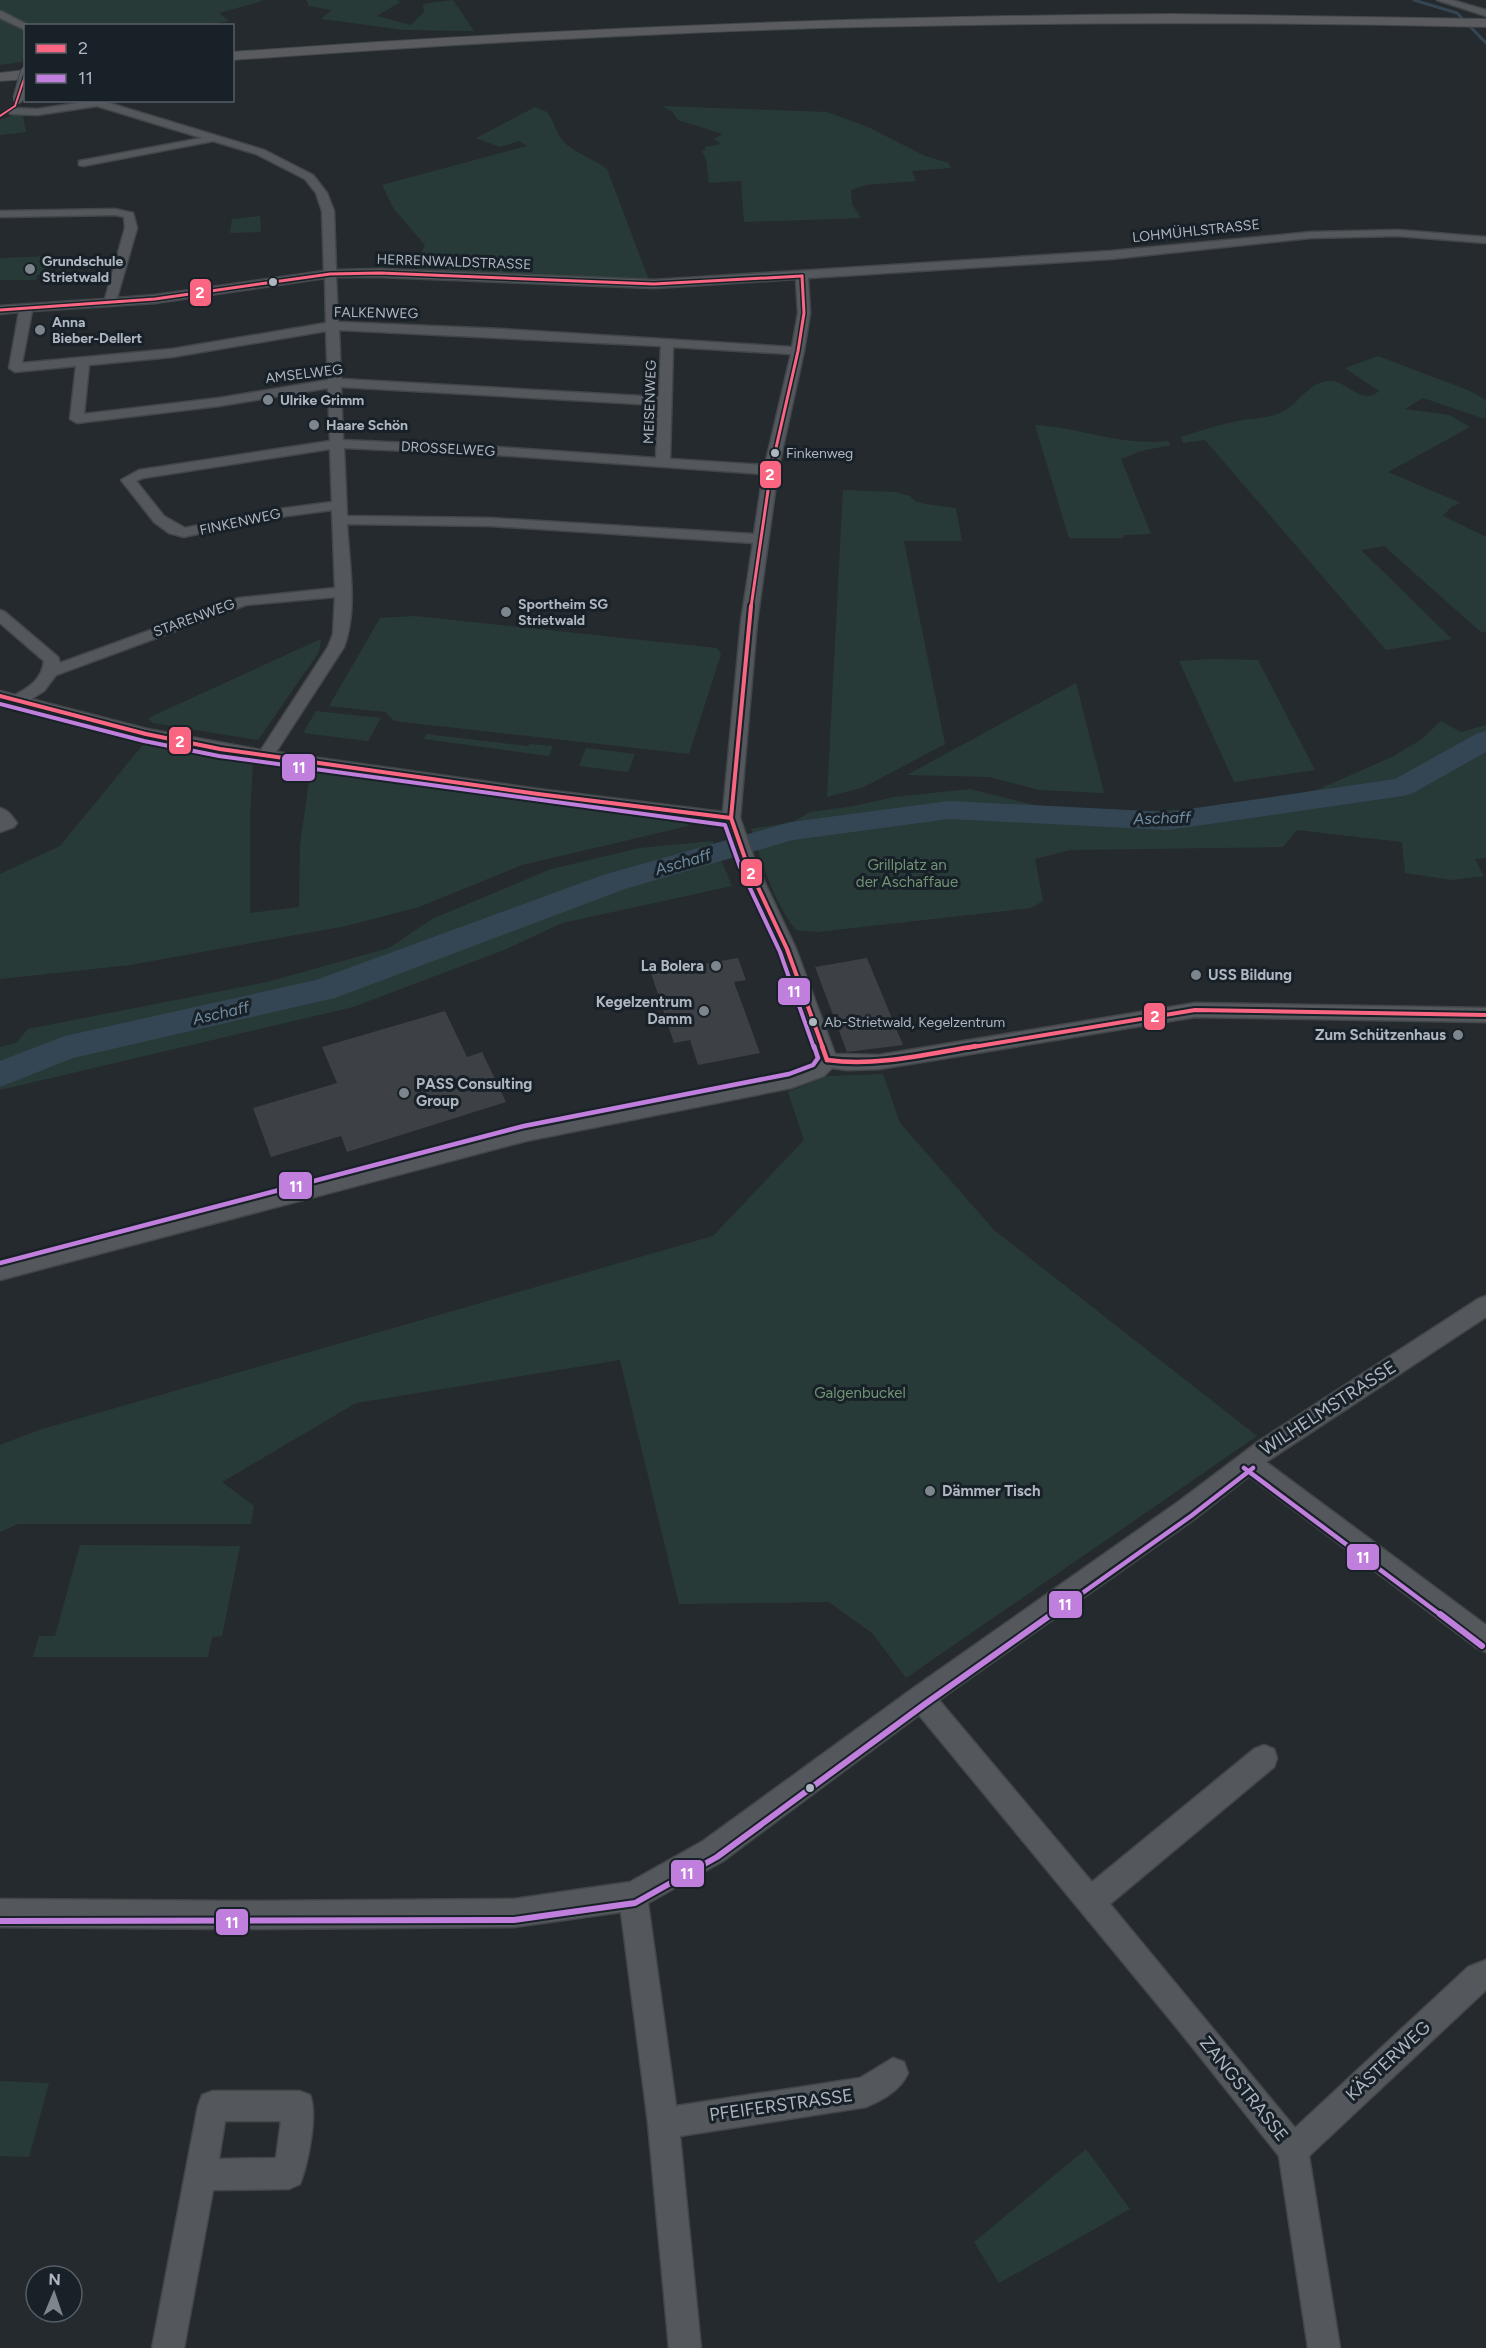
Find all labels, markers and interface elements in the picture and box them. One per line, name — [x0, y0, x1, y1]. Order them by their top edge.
legend — [24, 24, 234, 102]
text: 2 — [78, 37, 88, 59]
text: 11 — [78, 67, 93, 89]
street label: LOHMÜHLSTRASSE — [1131, 216, 1261, 246]
street label: HERRENWALDSTRASSE — [376, 251, 532, 273]
place label: Grundschule Strietwald — [42, 253, 123, 286]
marker: Grundschule Strietwald — [23, 262, 37, 276]
unlabelled marker — [267, 276, 279, 288]
line badge: 2 — [189, 278, 212, 307]
text: 2 — [195, 283, 205, 302]
street label: FALKENWEG — [334, 304, 419, 322]
place label: Anna Bieber-Dellert — [52, 314, 143, 347]
marker: Anna Bieber-Dellert — [33, 323, 47, 337]
street label: MEISENWEG — [640, 359, 660, 444]
street label: AMSELWEG — [264, 361, 344, 387]
place label: Ulrike Grimm — [280, 392, 364, 409]
marker: Ulrike Grimm — [261, 393, 275, 407]
place label: Haare Schön — [326, 417, 408, 434]
marker: Haare Schön — [307, 418, 321, 432]
street label: DROSSELWEG — [400, 438, 496, 460]
place label: Finkenweg — [786, 445, 853, 462]
marker: Finkenweg — [769, 447, 781, 459]
line badge: 2 — [759, 460, 782, 489]
text: 2 — [765, 465, 775, 484]
street label: FINKENWEG — [198, 505, 282, 539]
street label: STARENWEG — [151, 595, 237, 641]
place label: Sportheim SG Strietwald — [518, 596, 608, 629]
marker: Sportheim SG Strietwald — [499, 605, 513, 619]
line badge: 2 — [168, 726, 192, 755]
text: 2 — [175, 732, 185, 751]
line badge: 11 — [281, 753, 316, 782]
text: 11 — [292, 758, 306, 777]
water label: Aschaff — [1132, 807, 1193, 829]
water label: Aschaff — [652, 844, 715, 879]
park label: Grillplatz an der Aschaffaue — [856, 856, 958, 891]
line badge: 2 — [740, 858, 763, 887]
text: 2 — [746, 864, 756, 883]
place label: La Bolera — [641, 957, 704, 975]
marker: La Bolera — [709, 959, 723, 973]
place label: USS Bildung — [1208, 966, 1292, 984]
marker: USS Bildung — [1189, 968, 1203, 982]
line badge: 11 — [777, 977, 811, 1006]
text: 11 — [787, 982, 801, 1001]
place label: Kegelzentrum Damm — [596, 993, 692, 1028]
water label: Aschaff — [190, 997, 253, 1029]
line badge: 2 — [1143, 1002, 1166, 1031]
marker: Kegelzentrum Damm — [697, 1004, 711, 1018]
text: 2 — [1150, 1007, 1160, 1026]
place label: Ab-Strietwald, Kegelzentrum — [824, 1014, 1005, 1031]
marker: Ab-Strietwald, Kegelzentrum — [807, 1016, 819, 1028]
place label: Zum Schützenhaus — [1315, 1026, 1446, 1044]
marker: Zum Schützenhaus — [1451, 1028, 1465, 1042]
place label: PASS Consulting Group — [416, 1075, 532, 1110]
marker: PASS Consulting Group — [397, 1086, 411, 1100]
line badge: 11 — [278, 1171, 313, 1200]
text: 11 — [289, 1177, 303, 1196]
street label: WILHELMSTRASSE — [1256, 1356, 1400, 1460]
park label: Galgenbuckel — [814, 1384, 906, 1402]
place label: Dämmer Tisch — [942, 1482, 1041, 1500]
marker: Dämmer Tisch — [923, 1484, 937, 1498]
line badge: 11 — [1346, 1543, 1380, 1571]
text: 11 — [1356, 1548, 1370, 1567]
line badge: 11 — [1048, 1590, 1083, 1619]
text: 11 — [1058, 1595, 1072, 1614]
unlabelled marker — [804, 1782, 816, 1794]
line badge: 11 — [670, 1859, 705, 1888]
text: 11 — [680, 1864, 694, 1883]
line badge: 11 — [215, 1908, 249, 1936]
text: 11 — [225, 1913, 239, 1932]
street label: KÄSTERWEG — [1341, 2016, 1435, 2106]
street label: ZANGSTRASSE — [1195, 2032, 1293, 2146]
street label: PFEIFERSTRASSE — [708, 2084, 854, 2126]
north arrow — [24, 2264, 84, 2324]
text: N — [48, 2270, 61, 2289]

